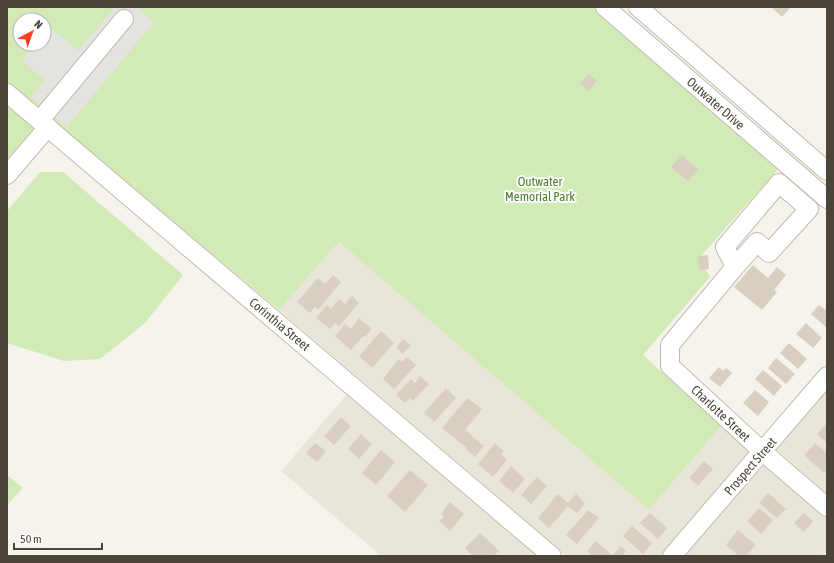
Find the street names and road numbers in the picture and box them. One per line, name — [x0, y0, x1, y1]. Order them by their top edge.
street label: Outwater Drive — [684, 74, 748, 133]
street label: Corinthia Street — [246, 295, 313, 354]
street label: Charlotte Street — [688, 382, 753, 445]
street label: Prospect Street — [721, 434, 780, 498]

